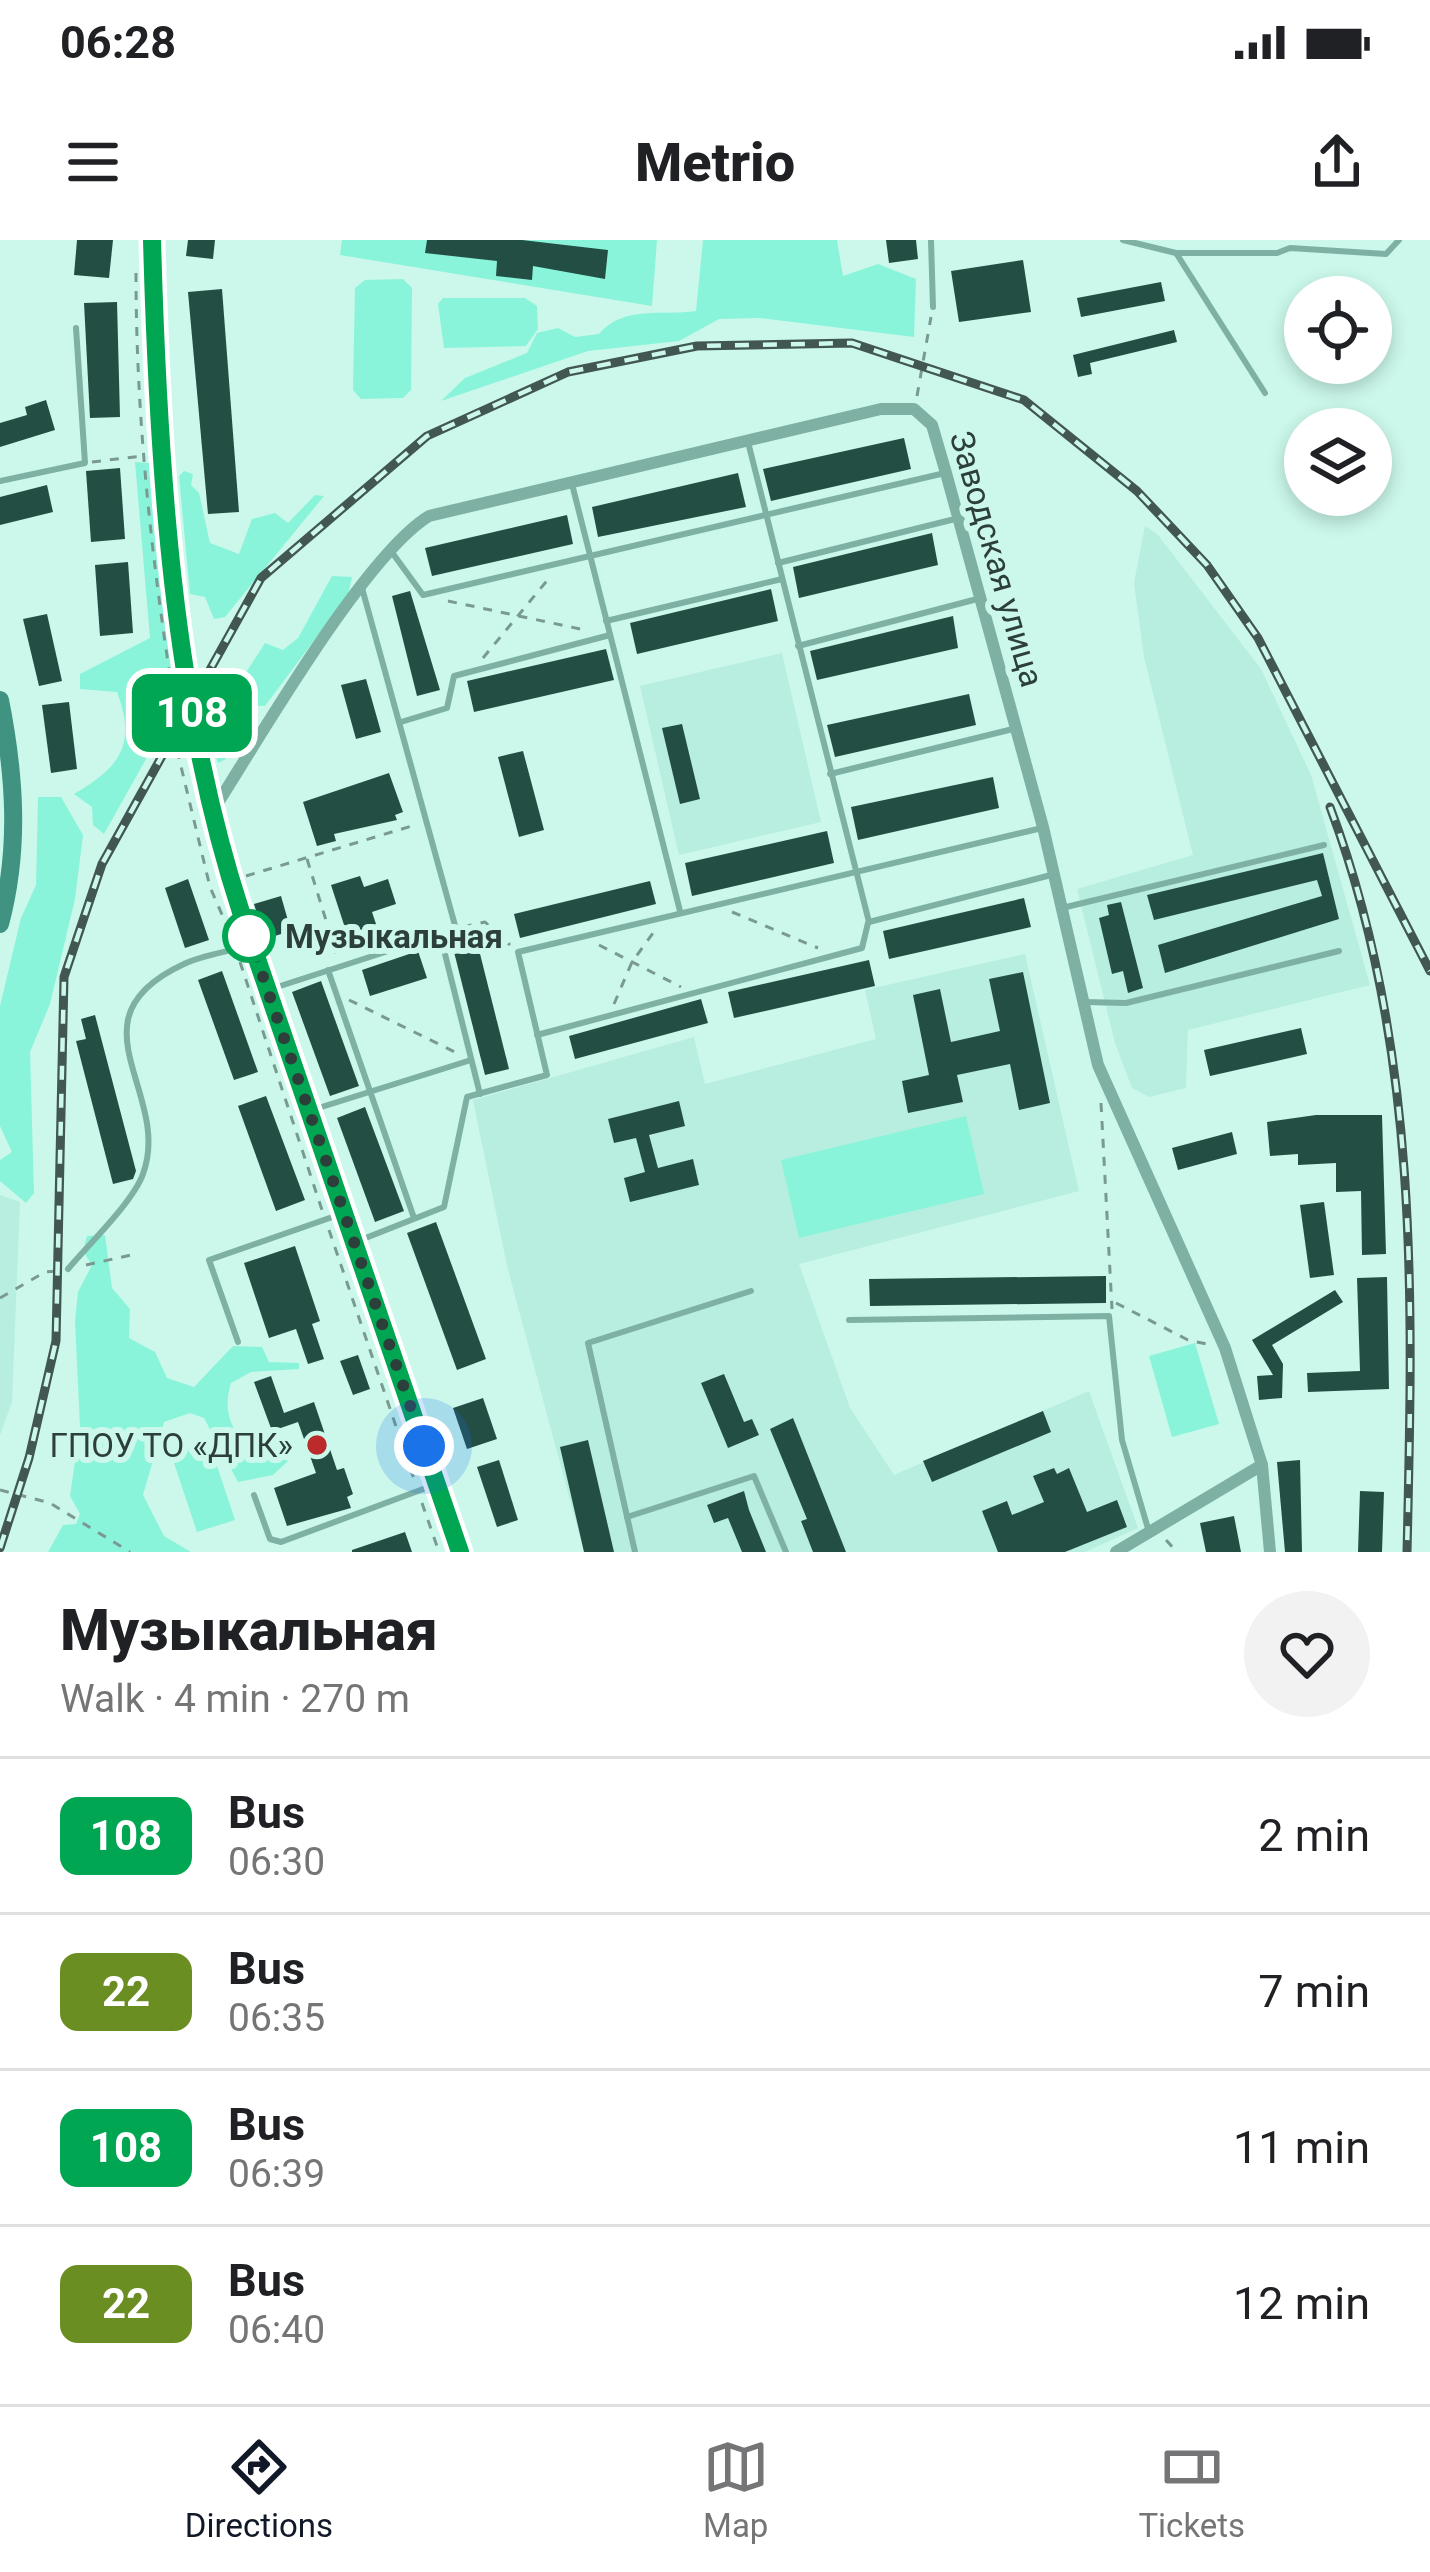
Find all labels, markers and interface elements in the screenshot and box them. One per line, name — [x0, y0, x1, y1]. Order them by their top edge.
text: 06:28 — [60, 16, 176, 69]
icon: menu — [60, 129, 126, 195]
icon: share — [1304, 129, 1370, 195]
text: Metrio — [635, 131, 795, 194]
map controls — [1284, 276, 1392, 516]
button: locate — [1284, 276, 1392, 384]
button: layers — [1284, 408, 1392, 516]
street label: Заводская улица — [942, 427, 1052, 691]
line badge: 108 — [123, 674, 261, 752]
text: 108 — [156, 688, 228, 737]
marker: Музыкальная — [224, 911, 274, 961]
place label: Музыкальная — [285, 917, 503, 956]
your location — [394, 1416, 454, 1476]
place label: ГПОУ ТО «ДПК» — [49, 1426, 293, 1465]
marker: ГПОУ ТО «ДПК» — [304, 1432, 330, 1458]
button: heart — [1244, 1591, 1370, 1717]
text: Музыкальная — [60, 1597, 438, 1664]
text: Walk · 4 min · 270 m — [60, 1676, 410, 1722]
text: Bus — [228, 1786, 305, 1839]
text: 2 min — [1258, 1809, 1370, 1862]
text: 108 — [90, 1811, 162, 1860]
text: 06:30 — [228, 1839, 325, 1885]
text: Bus — [228, 1942, 305, 1995]
text: 7 min — [1258, 1965, 1370, 2018]
text: 22 — [102, 1967, 150, 2016]
text: 06:35 — [228, 1995, 325, 2041]
text: Bus — [228, 2098, 305, 2151]
text: 11 min — [1233, 2121, 1370, 2174]
text: 108 — [90, 2123, 162, 2172]
text: 06:39 — [228, 2151, 325, 2197]
text: Bus — [228, 2254, 305, 2307]
text: 12 min — [1233, 2277, 1370, 2330]
text: 22 — [102, 2279, 150, 2328]
text: 06:40 — [228, 2307, 325, 2353]
tab: Directions — [185, 2434, 333, 2545]
tab: Map — [703, 2434, 769, 2545]
tab: Tickets — [1138, 2434, 1245, 2545]

